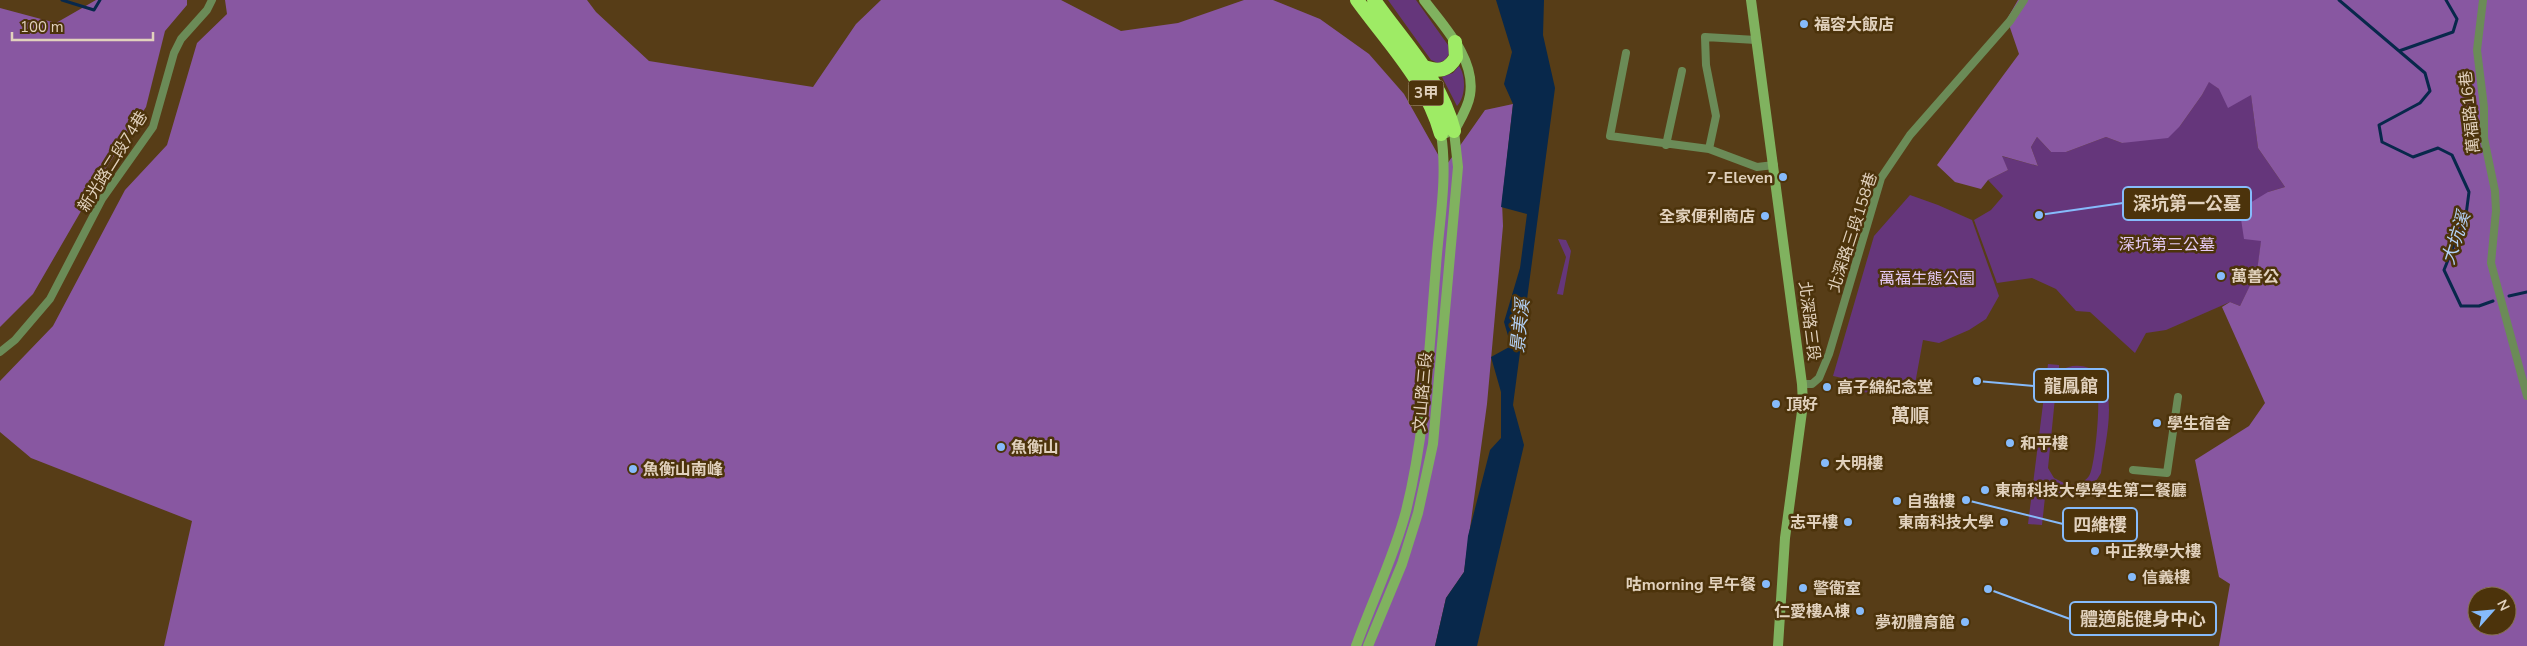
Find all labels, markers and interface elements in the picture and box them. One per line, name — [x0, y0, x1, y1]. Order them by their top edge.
scale bar — [12, 10, 154, 42]
place label: 福容大飯店 — [1814, 14, 1894, 36]
text: 100 m — [20, 17, 64, 37]
marker: 福容大飯店 — [1798, 18, 1810, 30]
street label: 萬福路16巷 — [2455, 69, 2485, 154]
road number: 3甲 — [1408, 80, 1444, 106]
street label: 新光路二段74巷 — [73, 107, 153, 216]
place label: 7-Eleven — [1707, 167, 1773, 189]
street label: 北深路三段158巷 — [1823, 170, 1883, 295]
marker: 7-Eleven — [1777, 171, 1789, 183]
callout: 深坑第一公墓 — [2123, 187, 2251, 220]
text: 深坑第一公墓 — [2133, 192, 2241, 216]
place label: 全家便利商店 — [1659, 206, 1755, 228]
water label: 大坑溪 — [2436, 206, 2477, 267]
marker: 全家便利商店 — [1759, 210, 1771, 222]
park label: 深坑第三公墓 — [2119, 234, 2215, 256]
place label: 萬善公 — [2231, 266, 2279, 288]
park label: 萬福生態公園 — [1879, 268, 1975, 290]
marker: 萬善公 — [2215, 270, 2227, 282]
street label: 北深路三段 — [1793, 280, 1825, 362]
water label: 景美溪 — [1505, 295, 1535, 354]
street label: 文山路三段 — [1409, 351, 1437, 433]
callout: 龍鳳館 — [2034, 369, 2108, 402]
text: 龍鳳館 — [2044, 374, 2098, 398]
place label: 高子綿紀念堂 — [1837, 377, 1933, 399]
marker: 高子綿紀念堂 — [1821, 381, 1833, 393]
place label: 頂好 — [1786, 394, 1818, 416]
marker: 頂好 — [1770, 398, 1782, 410]
district label: 萬順 — [1891, 403, 1929, 429]
place label: 學生宿舍 — [2167, 413, 2231, 435]
marker: 學生宿舍 — [2151, 417, 2163, 429]
place label: 和平樓 — [2020, 433, 2068, 455]
place label: 魚衡山 — [1011, 437, 1059, 459]
marker: 和平樓 — [2004, 437, 2016, 449]
marker: 魚衡山 — [995, 441, 1007, 453]
place label: 大明樓 — [1835, 453, 1883, 475]
marker: 大明樓 — [1819, 457, 1831, 469]
place label: 魚衡山南峰 — [643, 459, 723, 481]
marker: 魚衡山南峰 — [627, 463, 639, 475]
place label: 東南科技大學學生第二餐廳 — [1995, 480, 2187, 502]
marker: 東南科技大學學生第二餐廳 — [1979, 484, 1991, 496]
place label: 自強樓 — [1907, 491, 1955, 513]
marker: 自強樓 — [1891, 495, 1903, 507]
callout: 四維樓 — [2063, 508, 2137, 541]
place label: 志平樓 — [1790, 512, 1838, 534]
place label: 東南科技大學 — [1898, 512, 1994, 534]
text: 四維樓 — [2073, 513, 2127, 537]
marker: 志平樓 — [1842, 516, 1854, 528]
marker: 東南科技大學 — [1998, 516, 2010, 528]
place label: 中正教學大樓 — [2105, 541, 2201, 563]
marker: 中正教學大樓 — [2089, 545, 2101, 557]
place label: 信義樓 — [2142, 567, 2190, 589]
marker: 信義樓 — [2126, 571, 2138, 583]
place label: 咕morning 早午餐 — [1626, 574, 1756, 596]
marker: 咕morning 早午餐 — [1760, 578, 1772, 590]
place label: 警衛室 — [1813, 578, 1861, 600]
marker: 警衛室 — [1797, 582, 1809, 594]
north arrow — [2467, 586, 2517, 636]
text: N — [2492, 596, 2514, 614]
place label: 仁愛樓A棟 — [1774, 601, 1850, 623]
callout: 體適能健身中心 — [2070, 602, 2216, 635]
marker: 仁愛樓A棟 — [1854, 605, 1866, 617]
text: 體適能健身中心 — [2080, 607, 2206, 631]
place label: 夢初體育館 — [1875, 612, 1955, 634]
marker: 夢初體育館 — [1959, 616, 1971, 628]

